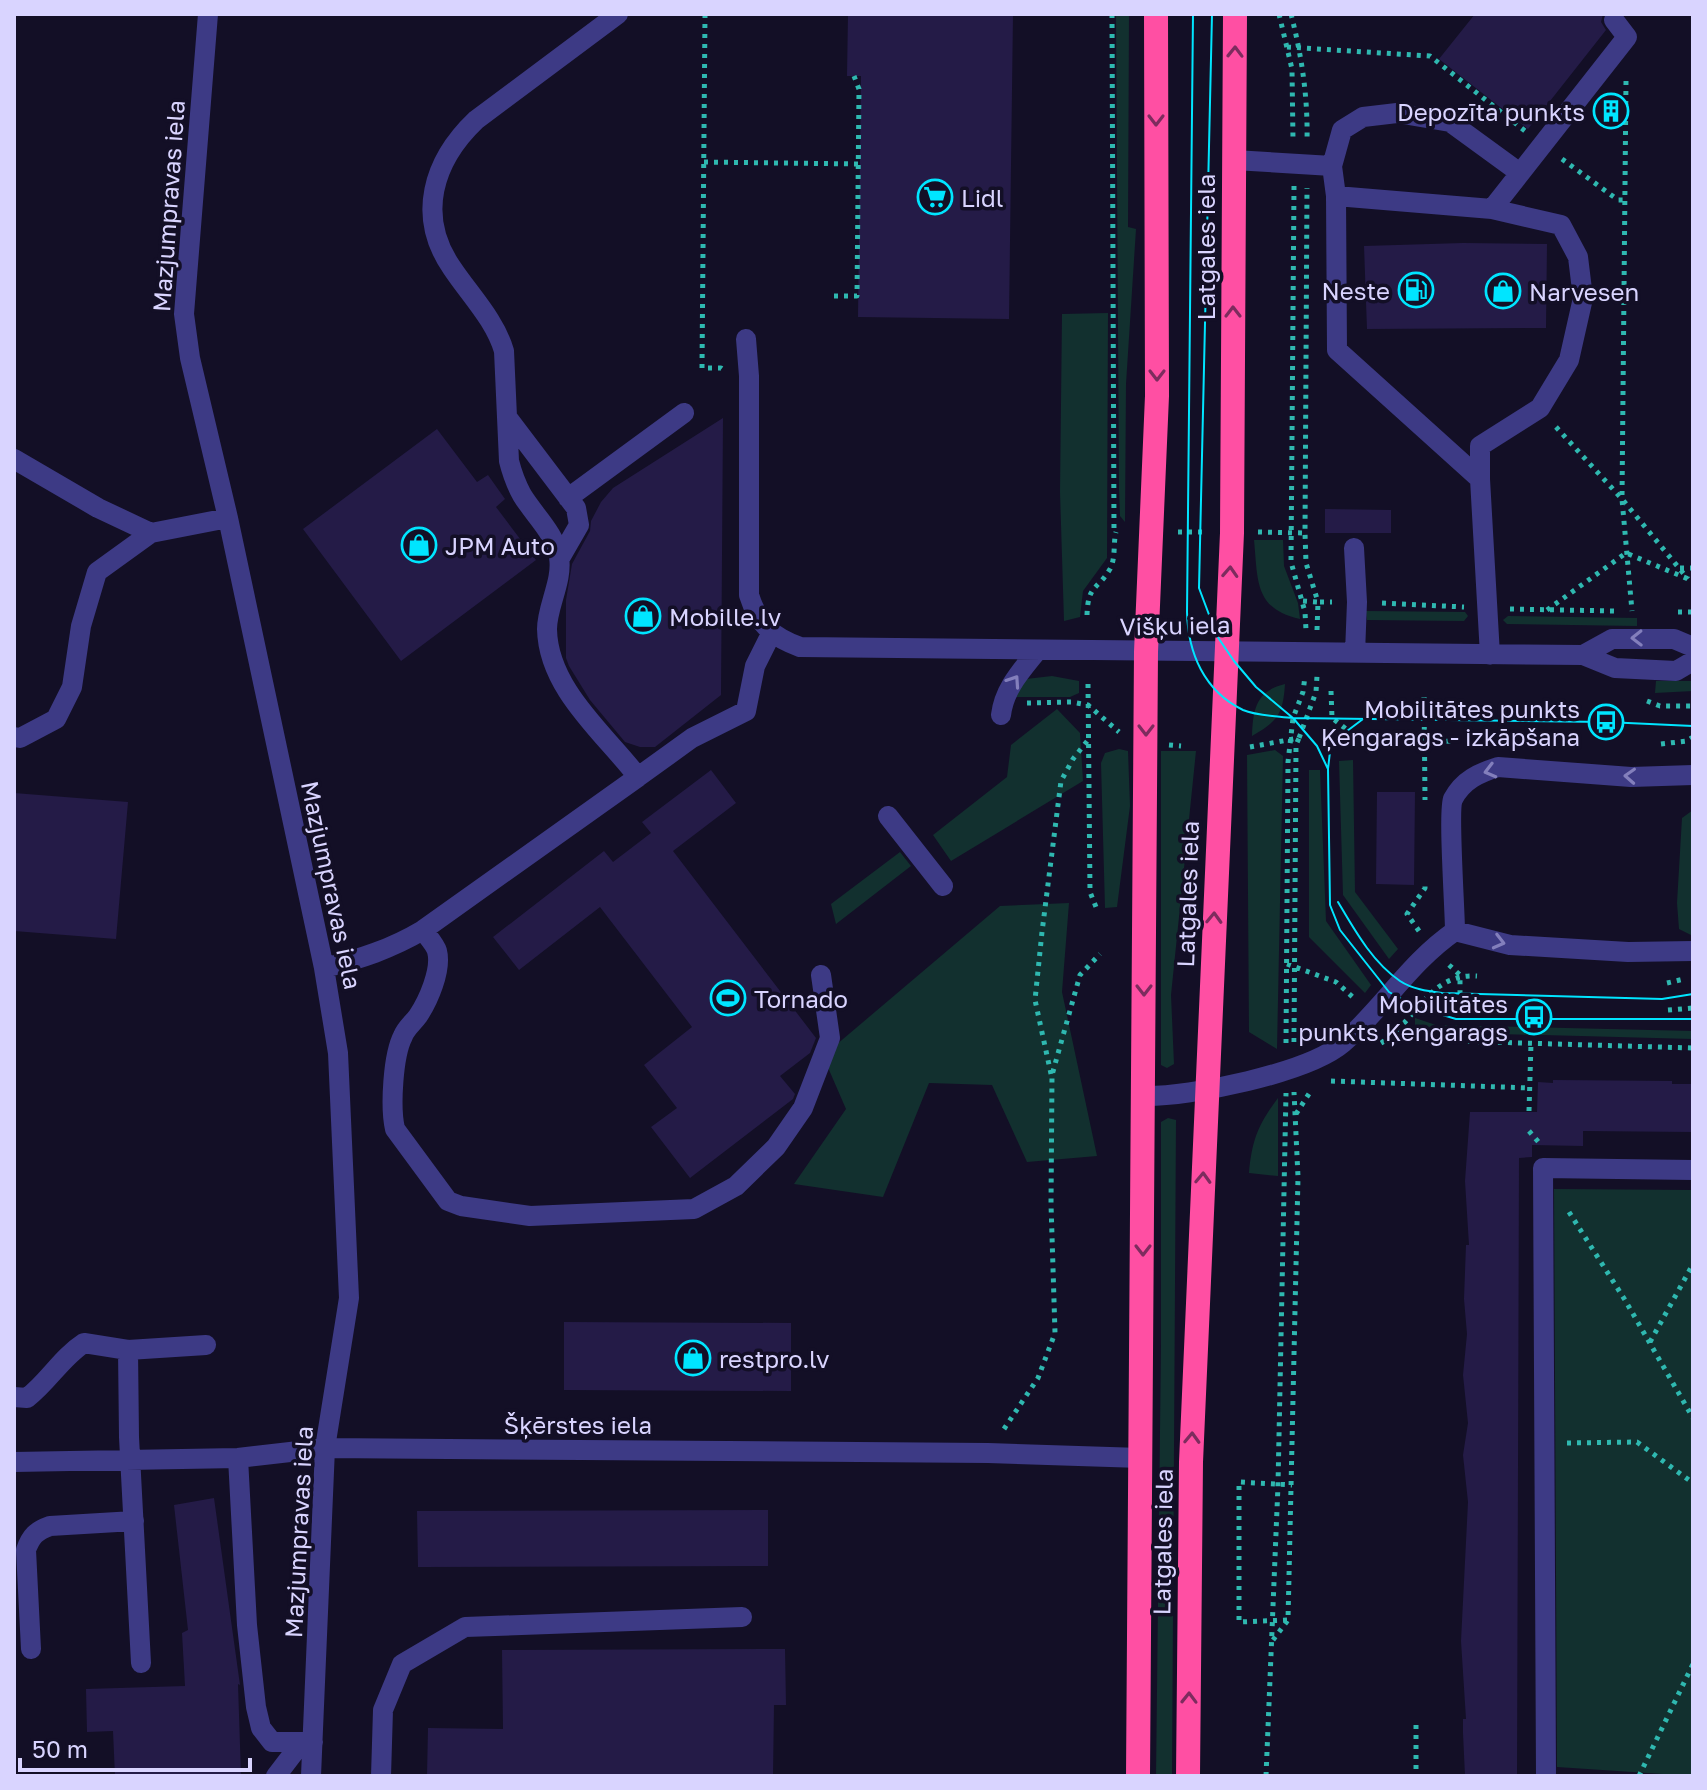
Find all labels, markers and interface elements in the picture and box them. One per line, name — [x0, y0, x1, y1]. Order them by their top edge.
one-way arrow — [1226, 45, 1244, 58]
building icon: Depozīta punkts — [1592, 92, 1630, 130]
place label: Depozīta punkts — [1397, 97, 1585, 126]
street label: Mazjumpravas iela — [146, 99, 190, 313]
one-way arrow — [1147, 114, 1165, 127]
street label: Latgales iela — [1191, 174, 1220, 320]
supermarket icon: Lidl — [916, 178, 954, 216]
place label: Lidl — [961, 183, 1004, 212]
fuel station icon: Neste — [1397, 271, 1435, 309]
shop icon: Narvesen — [1484, 272, 1522, 310]
place label: Neste — [1322, 276, 1390, 305]
place label: Narvesen — [1529, 277, 1639, 306]
one-way arrow — [1224, 305, 1242, 318]
one-way arrow — [1148, 369, 1166, 382]
shop icon: JPM Auto — [400, 526, 438, 564]
place label: JPM Auto — [445, 531, 555, 560]
one-way arrow — [1221, 565, 1238, 578]
shop icon: Mobille.lv — [624, 597, 662, 635]
place label: Mobille.lv — [669, 602, 781, 631]
street label: Višķu iela — [1119, 610, 1231, 641]
one-way arrow — [1630, 630, 1643, 647]
one-way arrow — [1005, 675, 1020, 689]
place label: Mobilitātes punkts Ķengarags - izkāpšana — [1321, 694, 1580, 752]
bus stop icon: Mobilitātes punkts Ķengarags - izkāpšana — [1587, 703, 1625, 741]
one-way arrow — [1137, 724, 1155, 737]
one-way arrow — [1483, 761, 1497, 778]
one-way arrow — [1623, 768, 1636, 785]
street label: Mazjumpravas iela — [296, 778, 368, 992]
street label: Latgales iela — [1170, 820, 1204, 968]
one-way arrow — [1205, 912, 1222, 924]
one-way arrow — [1492, 933, 1506, 950]
sports icon: Tornado — [709, 979, 747, 1017]
place label: Tornado — [754, 984, 848, 1013]
one-way arrow — [1135, 984, 1152, 997]
place label: Mobilitātes punkts Ķengarags — [1298, 989, 1508, 1047]
bus stop icon: Mobilitātes punkts Ķengarags — [1515, 998, 1553, 1036]
one-way arrow — [1195, 1171, 1212, 1184]
one-way arrow — [1134, 1244, 1152, 1257]
shop icon: restpro.lv — [674, 1339, 712, 1377]
place label: restpro.lv — [719, 1344, 830, 1373]
street label: Šķērstes iela — [504, 1410, 652, 1440]
street label: Mazjumpravas iela — [278, 1425, 318, 1639]
one-way arrow — [1184, 1431, 1201, 1444]
street label: Latgales iela — [1146, 1468, 1178, 1616]
one-way arrow — [1180, 1691, 1198, 1704]
scale bar — [20, 1722, 250, 1772]
text: 50 m — [32, 1734, 88, 1763]

